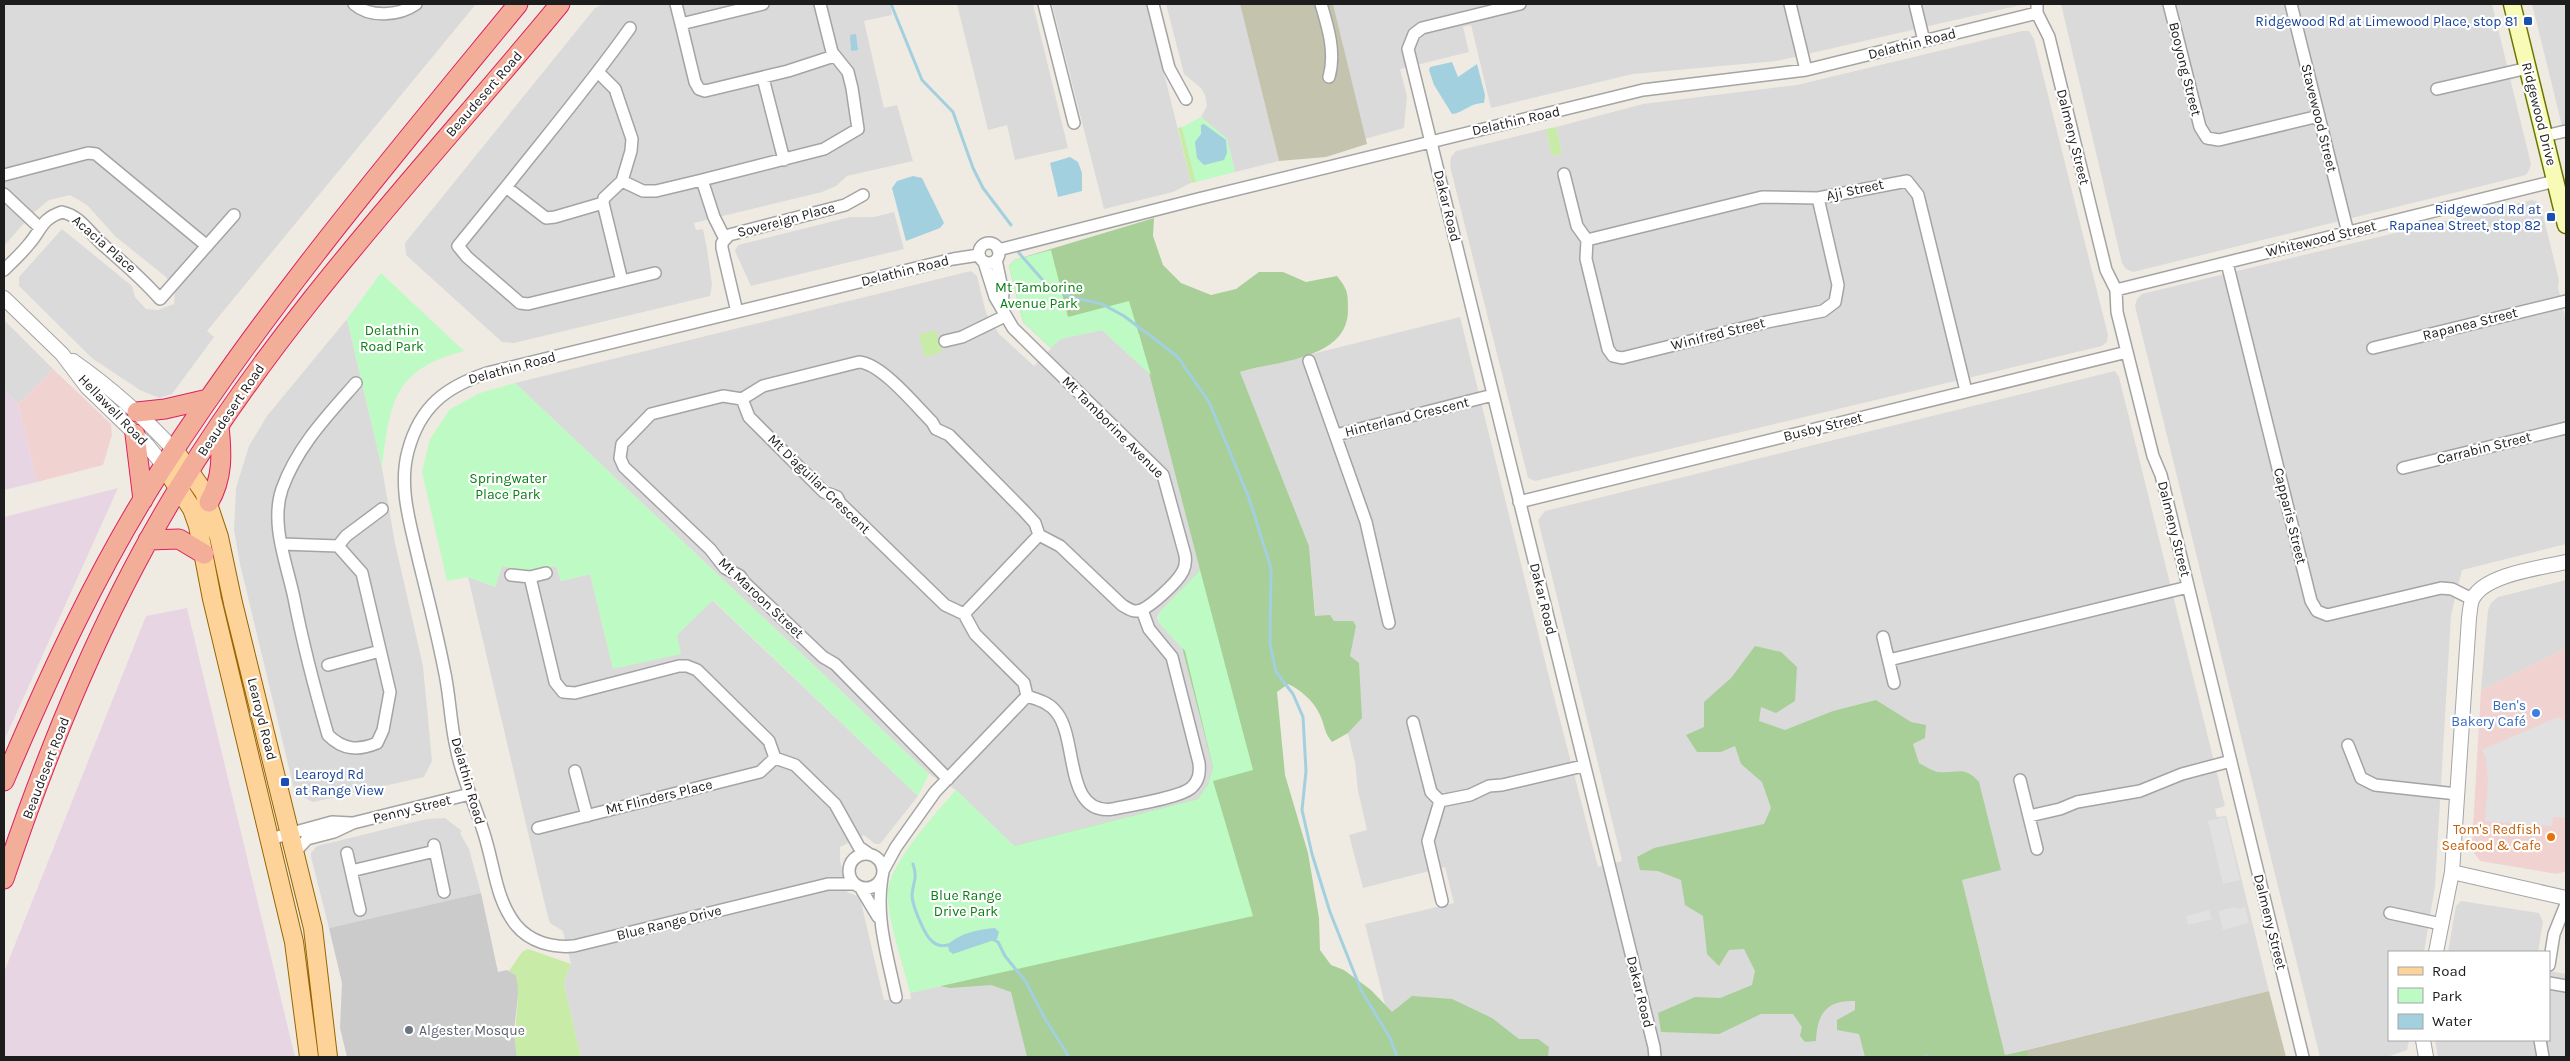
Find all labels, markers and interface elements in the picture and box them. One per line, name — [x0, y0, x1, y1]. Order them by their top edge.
place label: Ridgewood Rd at Limewood Place, stop 81 — [2255, 13, 2518, 30]
marker: Ridgewood Rd at Limewood Place, stop 81 — [2522, 15, 2534, 27]
street label: Booyong Street — [2165, 20, 2205, 118]
street label: Delathin Road — [1866, 25, 1958, 63]
street label: Beaudesert Road — [442, 48, 526, 140]
street label: Ridgewood Drive — [2518, 61, 2560, 167]
street label: Stavewood Street — [2297, 62, 2341, 174]
street label: Dalmeny Street — [2053, 87, 2093, 187]
street label: Delathin Road — [1470, 103, 1562, 139]
street label: Dakar Road — [1430, 168, 1464, 244]
street label: Aji Street — [1825, 176, 1885, 204]
street label: Sovereign Place — [735, 199, 837, 241]
place label: Ridgewood Rd at Rapanea Street, stop 82 — [2389, 201, 2541, 234]
marker: Ridgewood Rd at Rapanea Street, stop 82 — [2545, 211, 2557, 223]
street label: Acacia Place — [69, 212, 139, 276]
street label: Whitewood Street — [2264, 217, 2378, 261]
street label: Delathin Road — [859, 252, 951, 290]
park label: Mt Tamborine Avenue Park — [995, 279, 1083, 312]
street label: Rapanea Street — [2421, 304, 2519, 344]
street label: Winifred Street — [1669, 314, 1767, 354]
park label: Delathin Road Park — [360, 322, 424, 355]
street label: Delathin Road — [466, 348, 558, 388]
street label: Beaudesert Road — [194, 360, 268, 460]
street label: Hellawell Road — [75, 371, 151, 449]
street label: Mt Tamborine Avenue — [1058, 372, 1168, 482]
street label: Hinterland Crescent — [1343, 393, 1471, 441]
street label: Busby Street — [1782, 409, 1864, 445]
street label: Carrabin Street — [2435, 428, 2533, 468]
street label: Mt D'aguilar Crescent — [764, 431, 874, 537]
street label: Capparis Street — [2270, 466, 2310, 566]
park label: Springwater Place Park — [469, 470, 548, 503]
street label: Dalmeny Street — [2154, 479, 2194, 579]
street label: Mt Maroon Street — [715, 554, 807, 642]
street label: Dakar Road — [1526, 561, 1560, 637]
street label: Learoyd Road — [244, 676, 280, 762]
place label: Ben's Bakery Café — [2451, 697, 2526, 730]
marker: Ben's Bakery Café — [2530, 707, 2542, 719]
street label: Beaudesert Road — [19, 715, 73, 821]
street label: Delathin Road — [447, 735, 489, 827]
place label: Learoyd Rd at Range View — [295, 766, 384, 799]
marker: Learoyd Rd at Range View — [279, 776, 291, 788]
street label: Mt Flinders Place — [604, 776, 714, 818]
street label: Penny Street — [371, 791, 453, 827]
place label: Tom's Redfish Seafood & Cafe — [2442, 821, 2541, 854]
marker: Tom's Redfish Seafood & Cafe — [2545, 831, 2557, 843]
street label: Dalmeny Street — [2250, 872, 2290, 972]
park label: Blue Range Drive Park — [930, 887, 1002, 920]
street label: Blue Range Drive — [615, 902, 723, 944]
legend — [2388, 951, 2550, 1041]
street label: Dakar Road — [1623, 954, 1657, 1030]
text: Road — [2432, 962, 2467, 980]
text: Park — [2432, 987, 2462, 1005]
text: Water — [2432, 1012, 2473, 1030]
place label: Algester Mosque — [419, 1022, 525, 1039]
marker: Algester Mosque — [403, 1024, 415, 1036]

